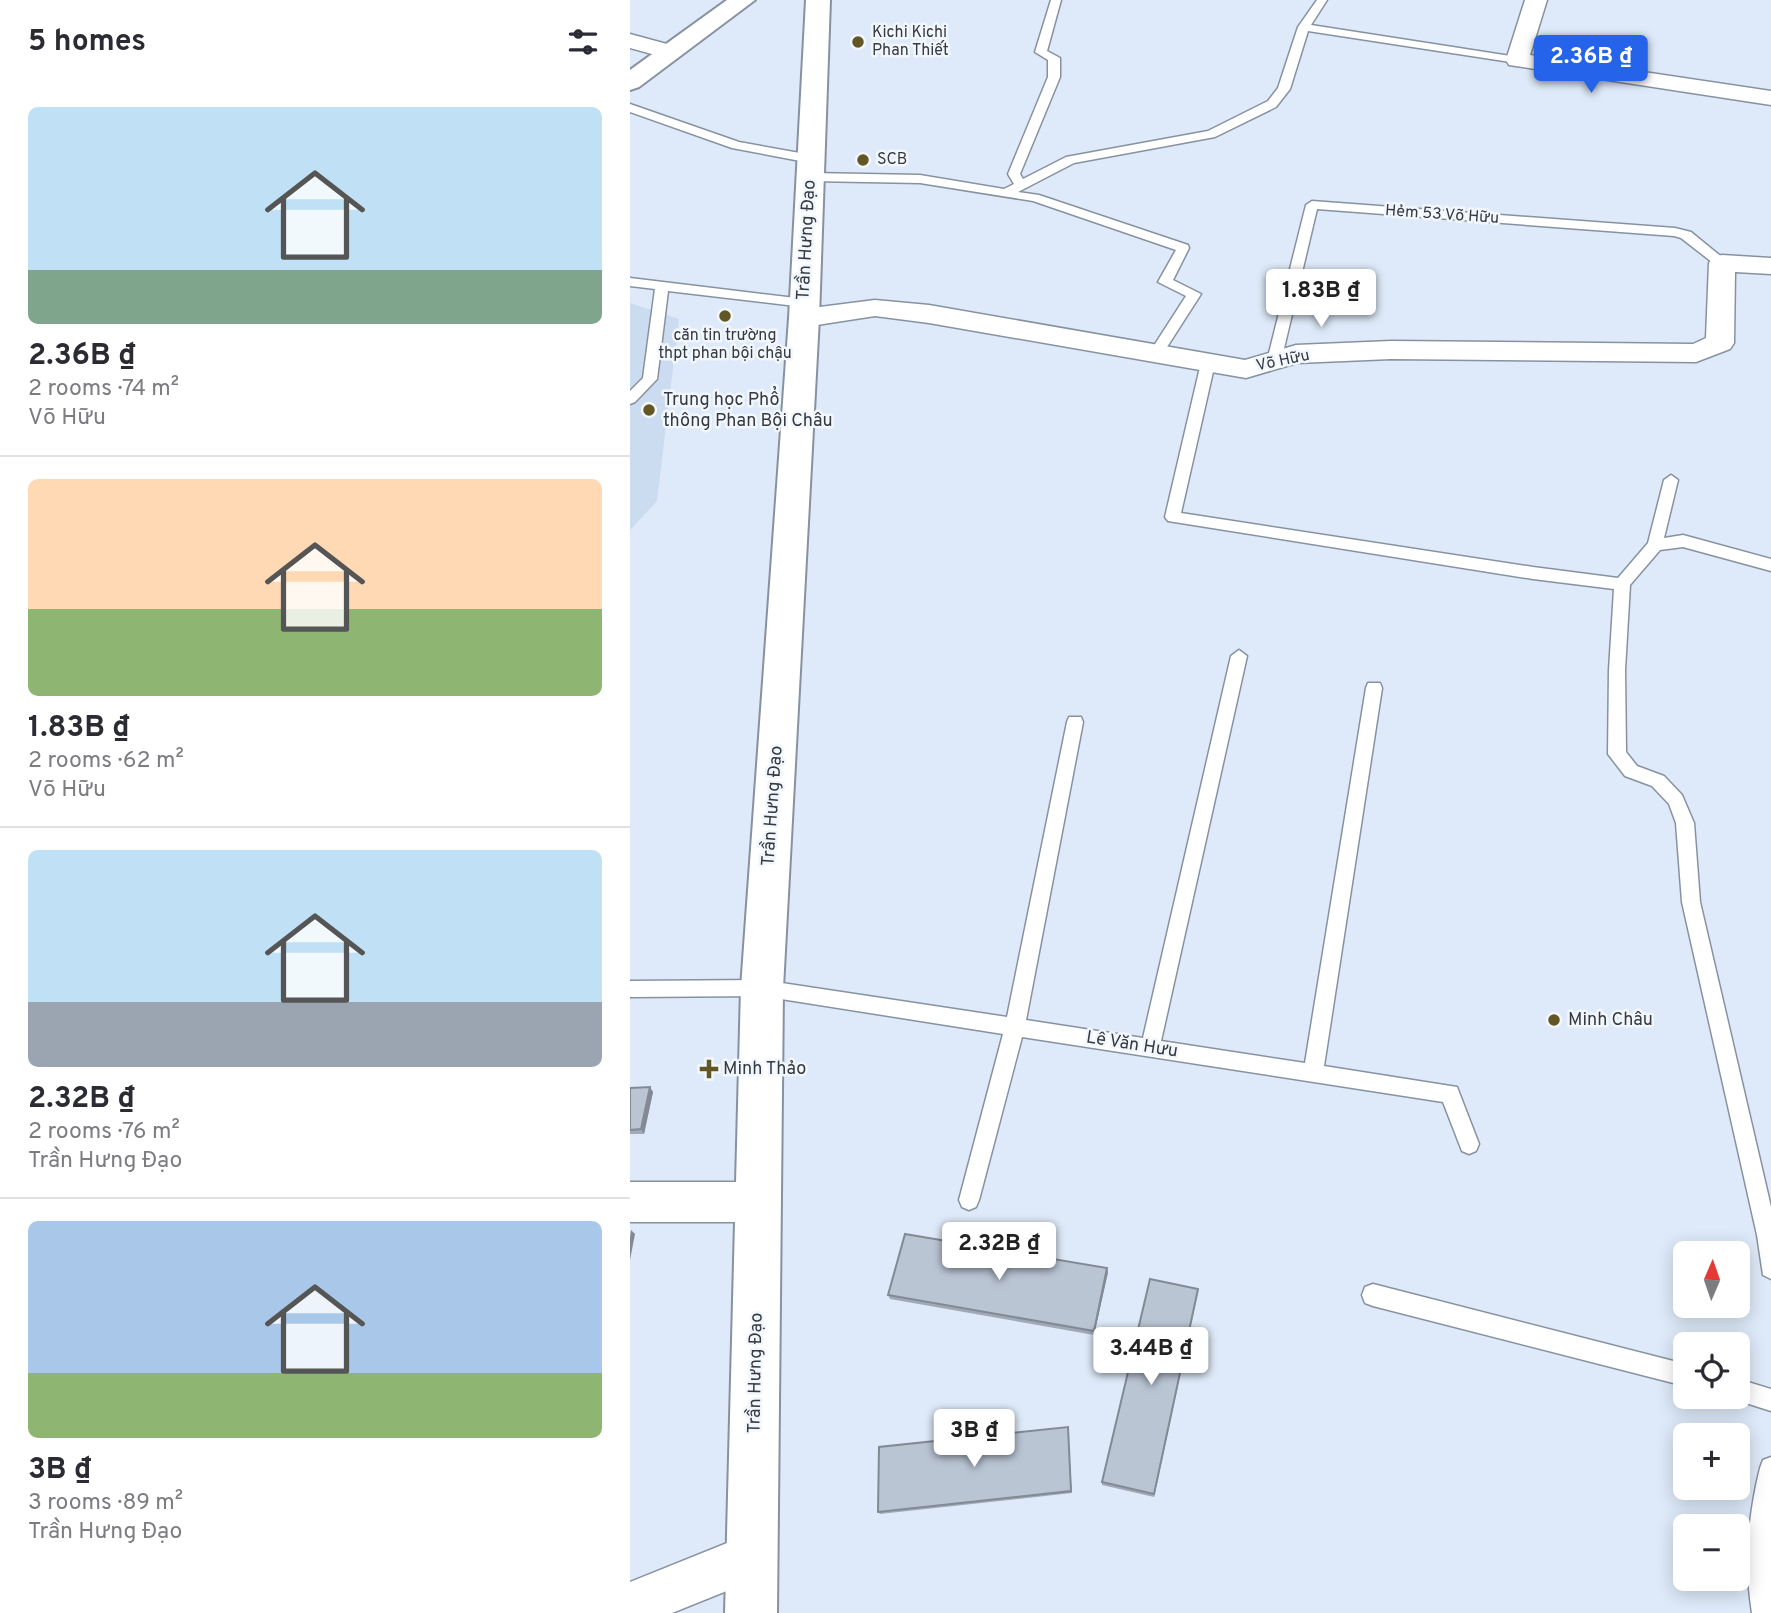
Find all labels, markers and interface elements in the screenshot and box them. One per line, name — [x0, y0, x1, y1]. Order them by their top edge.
icon: filters — [564, 23, 602, 61]
place label: Kichi Kichi Phan Thiết — [872, 23, 949, 61]
text: 5 homes — [28, 24, 146, 61]
marker: Kichi Kichi Phan Thiết — [850, 34, 866, 50]
pin: 2.36B ₫ — [1526, 36, 1656, 95]
text: 2.36B ₫ — [1550, 43, 1632, 72]
place label: SCB — [877, 150, 907, 170]
icon: home — [252, 152, 378, 278]
marker: SCB — [855, 152, 871, 168]
street label: Trần Hưng Đạo — [791, 179, 822, 301]
street label: Hẻm 53 Võ Hữu — [1384, 201, 1500, 229]
pin: 1.83B ₫ — [1256, 270, 1386, 329]
text: 1.83B ₫ — [1282, 277, 1360, 306]
marker: căn tin trường thpt phan bội chậu — [717, 308, 733, 324]
place label: căn tin trường thpt phan bội chậu — [658, 326, 792, 364]
text: 2.36B ₫ — [28, 338, 136, 375]
street label: Võ Hữu — [1254, 346, 1312, 376]
text: 2 rooms · 74 m² — [28, 375, 179, 404]
place label: Trung học Phổ thông Phan Bội Châu — [663, 385, 833, 433]
marker: Trung học Phổ thông Phan Bội Châu — [641, 402, 657, 418]
text: Võ Hữu — [28, 404, 106, 433]
icon: home — [252, 524, 378, 650]
text: 1.83B ₫ — [28, 710, 130, 747]
street label: Trần Hưng Đạo — [756, 745, 789, 867]
text: 2 rooms · 62 m² — [28, 747, 184, 776]
text: Võ Hữu — [28, 776, 106, 805]
icon: home — [252, 895, 378, 1021]
place label: Minh Châu — [1568, 1009, 1653, 1032]
marker: Minh Châu — [1546, 1012, 1562, 1028]
street label: Lê Văn Hưu — [1084, 1026, 1180, 1064]
place label: Minh Thảo — [723, 1058, 806, 1081]
marker: Minh Thảo — [701, 1061, 717, 1077]
text: 2.32B ₫ — [28, 1081, 135, 1118]
text: 2 rooms · 76 m² — [28, 1118, 180, 1147]
text: Trần Hưng Đạo — [28, 1147, 182, 1176]
pin: 2.32B ₫ — [934, 1222, 1064, 1282]
text: 2.32B ₫ — [958, 1230, 1040, 1259]
north arrow — [1673, 1241, 1750, 1318]
map controls — [1673, 1241, 1750, 1591]
icon: home — [252, 1266, 378, 1392]
street label: Trần Hưng Đạo — [742, 1312, 769, 1434]
pin: 3.44B ₫ — [1086, 1328, 1216, 1387]
button: locate — [1673, 1332, 1750, 1409]
text: 3.44B ₫ — [1109, 1335, 1193, 1364]
pin: 3B ₫ — [933, 1410, 1015, 1469]
text: 3B ₫ — [950, 1417, 998, 1446]
button: + — [1673, 1423, 1750, 1500]
text: 3B ₫ — [28, 1452, 91, 1489]
text: 3 rooms · 89 m² — [28, 1489, 183, 1518]
button: − — [1673, 1514, 1750, 1591]
text: Trần Hưng Đạo — [28, 1518, 182, 1547]

